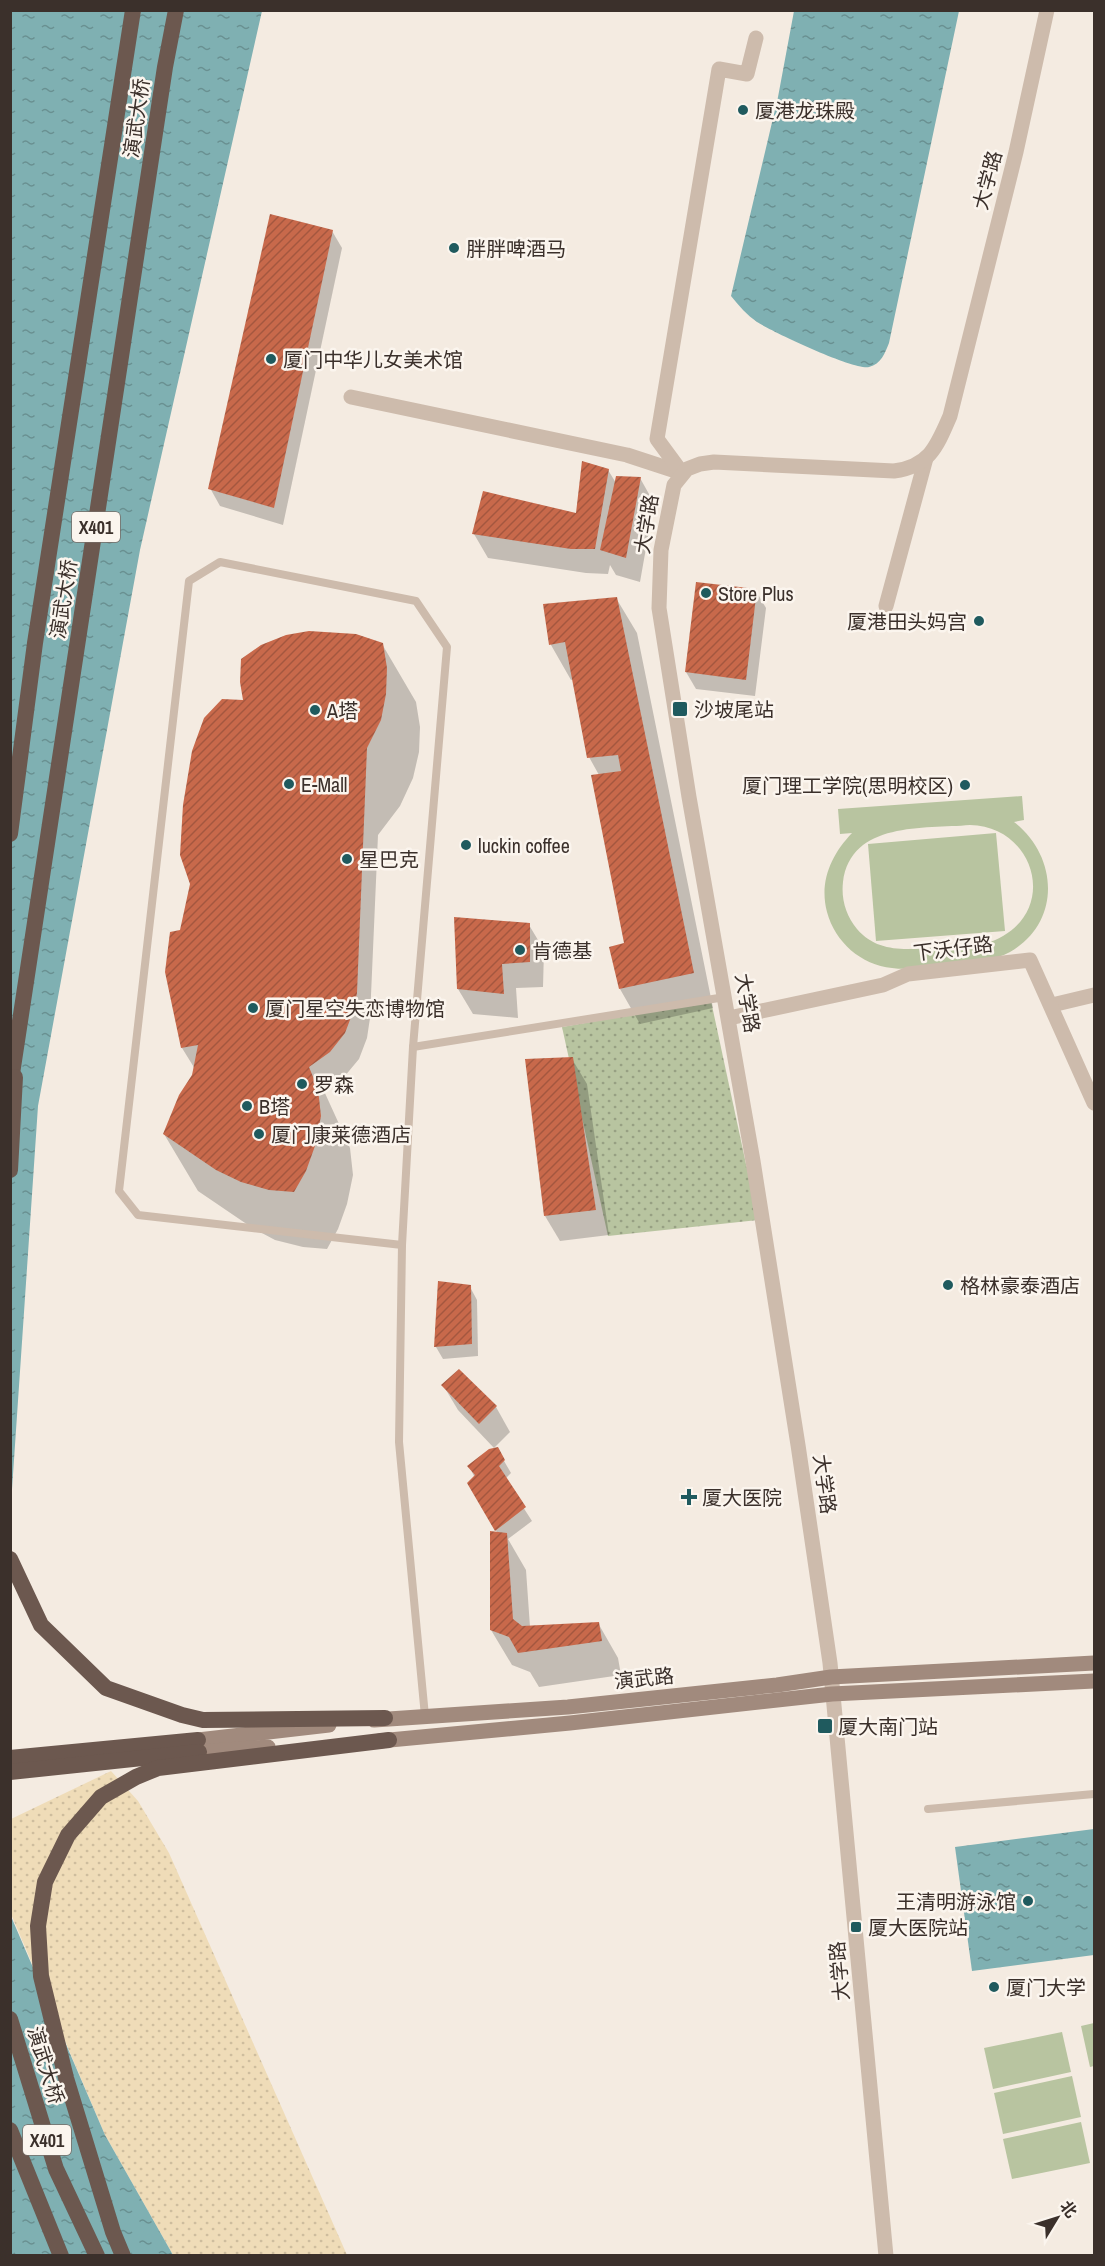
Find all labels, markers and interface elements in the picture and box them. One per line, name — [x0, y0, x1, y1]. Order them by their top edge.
street label: 演武大桥 — [117, 77, 155, 159]
place label: 厦港龙珠殿 — [755, 97, 855, 124]
marker: 厦港龙珠殿 — [736, 103, 750, 117]
street label: 大学路 — [966, 148, 1008, 212]
place label: 胖胖啤酒马 — [466, 235, 566, 262]
marker: 胖胖啤酒马 — [447, 241, 461, 255]
place label: 厦门中华儿女美术馆 — [283, 346, 463, 373]
marker: 厦门中华儿女美术馆 — [264, 352, 278, 366]
street label: 大学路 — [628, 492, 664, 556]
road number: X401 — [72, 512, 120, 542]
street label: 演武大桥 — [43, 557, 83, 641]
place label: Store Plus — [718, 580, 794, 607]
marker: Store Plus — [699, 586, 713, 600]
place label: 厦港田头妈宫 — [847, 608, 967, 635]
marker: 厦港田头妈宫 — [972, 614, 986, 628]
place label: 沙坡尾站 — [694, 696, 774, 723]
place label: A塔 — [326, 697, 358, 724]
marker: 沙坡尾站 — [671, 700, 689, 718]
marker: A塔 — [308, 703, 322, 717]
place label: E-Mall — [301, 771, 347, 798]
place label: 厦门理工学院(思明校区) — [742, 772, 953, 799]
marker: E-Mall — [282, 777, 296, 791]
marker: 厦门理工学院(思明校区) — [958, 778, 972, 792]
place label: luckin coffee — [478, 832, 570, 859]
marker: luckin coffee — [459, 838, 473, 852]
place label: 星巴克 — [359, 846, 419, 873]
marker: 星巴克 — [340, 852, 354, 866]
street label: 下沃仔路 — [912, 930, 994, 966]
place label: 肯德基 — [532, 937, 592, 964]
marker: 肯德基 — [513, 943, 527, 957]
street label: 大学路 — [729, 971, 767, 1035]
place label: 厦门星空失恋博物馆 — [265, 995, 445, 1022]
marker: 厦门星空失恋博物馆 — [246, 1001, 260, 1015]
place label: 罗森 — [314, 1071, 354, 1098]
marker: 罗森 — [295, 1077, 309, 1091]
place label: B塔 — [259, 1093, 290, 1120]
marker: B塔 — [240, 1099, 254, 1113]
place label: 厦门康莱德酒店 — [271, 1121, 411, 1148]
marker: 厦门康莱德酒店 — [252, 1127, 266, 1141]
place label: 格林豪泰酒店 — [960, 1272, 1080, 1299]
marker: 格林豪泰酒店 — [941, 1278, 955, 1292]
street label: 大学路 — [807, 1452, 843, 1516]
place label: 厦大医院 — [702, 1484, 782, 1511]
marker: 厦大医院 — [680, 1488, 698, 1506]
street label: 演武路 — [613, 1661, 675, 1695]
place label: 厦大南门站 — [838, 1713, 938, 1740]
marker: 厦大南门站 — [816, 1717, 834, 1735]
place label: 王清明游泳馆 — [896, 1888, 1016, 1915]
marker: 王清明游泳馆 — [1021, 1894, 1035, 1908]
place label: 厦大医院站 — [868, 1914, 968, 1941]
marker: 厦大医院站 — [849, 1920, 863, 1934]
street label: 大学路 — [823, 1940, 855, 2002]
place label: 厦门大学 — [1006, 1974, 1086, 2001]
marker: 厦门大学 — [987, 1980, 1001, 1994]
street label: 演武大桥 — [21, 2023, 71, 2107]
road number: X401 — [23, 2125, 71, 2155]
north arrow — [1027, 2188, 1087, 2248]
text: 北 — [1055, 2196, 1082, 2222]

